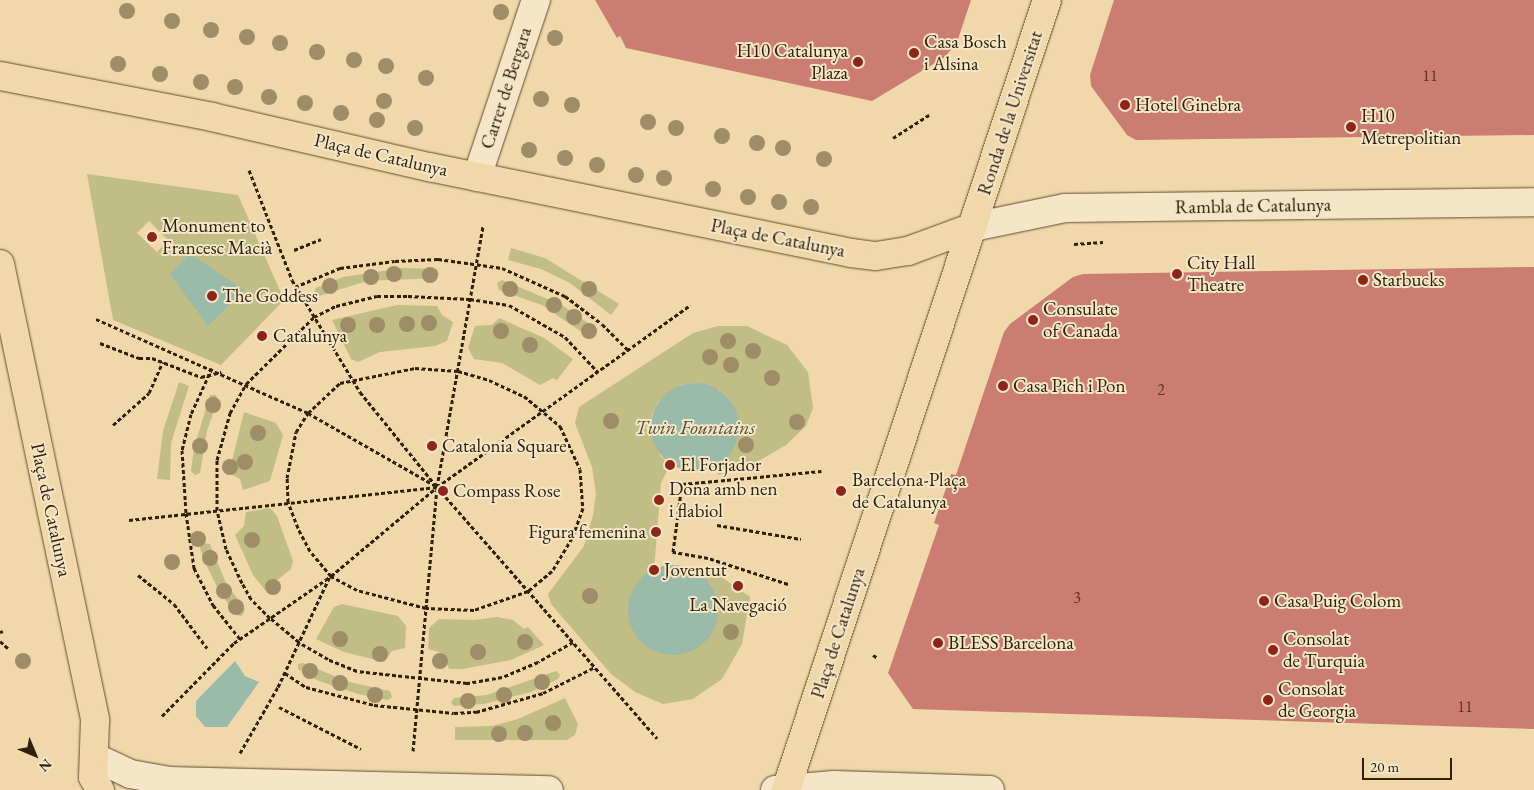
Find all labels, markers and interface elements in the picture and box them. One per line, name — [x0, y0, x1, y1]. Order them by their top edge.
street label: Carrer de Bergara — [476, 24, 536, 152]
street label: Ronda de la Universitat — [973, 28, 1047, 198]
place label: Casa Bosch i Alsina — [924, 31, 1007, 75]
place label: H10 Catalunya Plaza — [736, 40, 848, 84]
marker: Casa Bosch i Alsina — [908, 47, 920, 59]
marker: H10 Catalunya Plaza — [852, 56, 864, 68]
house number: 11 — [1422, 66, 1438, 86]
place label: Hotel Ginebra — [1135, 94, 1241, 116]
marker: Hotel Ginebra — [1119, 99, 1131, 111]
place label: H10 Metrepolitian — [1361, 105, 1461, 149]
marker: H10 Metrepolitian — [1345, 121, 1357, 133]
street label: Plaça de Catalunya — [312, 129, 450, 181]
street label: Rambla de Catalunya — [1175, 193, 1331, 219]
street label: Plaça de Catalunya — [709, 214, 847, 262]
place label: Monument to Francesc Macià — [162, 215, 272, 259]
marker: Monument to Francesc Macià — [146, 231, 158, 243]
place label: City Hall Theatre — [1187, 252, 1255, 296]
marker: City Hall Theatre — [1171, 268, 1183, 280]
place label: Starbucks — [1373, 269, 1444, 291]
marker: Starbucks — [1357, 274, 1369, 286]
place label: The Goddess — [222, 285, 318, 307]
marker: The Goddess — [206, 290, 218, 302]
place label: Consulate of Canada — [1043, 298, 1118, 342]
marker: Consulate of Canada — [1027, 314, 1039, 326]
place label: Catalunya — [273, 325, 347, 347]
marker: Catalunya — [255, 329, 269, 343]
place label: Casa Pich i Pon — [1013, 375, 1125, 397]
marker: Casa Pich i Pon — [997, 380, 1009, 392]
house number: 2 — [1157, 380, 1165, 400]
water label: Twin Fountains — [635, 415, 755, 439]
place label: Catalonia Square — [442, 435, 567, 457]
marker: Catalonia Square — [426, 440, 438, 452]
street label: Plaça de Catalunya — [26, 441, 76, 579]
place label: El Forjador — [680, 454, 761, 476]
marker: El Forjador — [664, 459, 676, 471]
place label: Barcelona-Plaça de Catalunya — [852, 469, 966, 513]
place label: Dona amb nen i flabiol — [669, 478, 778, 522]
place label: Compass Rose — [453, 480, 560, 502]
marker: Barcelona-Plaça de Catalunya — [834, 484, 848, 498]
marker: Compass Rose — [437, 485, 449, 497]
marker: Dona amb nen i flabiol — [653, 494, 665, 506]
place label: Figura femenina — [528, 521, 646, 543]
marker: Figura femenina — [650, 526, 662, 538]
place label: Joventut — [664, 559, 727, 581]
marker: Joventut — [648, 564, 660, 576]
street label: Plaça de Catalunya — [806, 565, 870, 701]
marker: La Navegació — [732, 580, 744, 592]
house number: 3 — [1073, 588, 1081, 608]
place label: Casa Puig Colom — [1274, 590, 1401, 612]
place label: La Navegació — [689, 594, 787, 616]
marker: Casa Puig Colom — [1258, 595, 1270, 607]
place label: Consolat de Turquia — [1283, 628, 1365, 672]
place label: BLESS Barcelona — [948, 632, 1074, 654]
marker: BLESS Barcelona — [932, 637, 944, 649]
marker: Consolat de Turquia — [1267, 644, 1279, 656]
place label: Consolat de Georgia — [1278, 678, 1356, 722]
marker: Consolat de Georgia — [1262, 694, 1274, 706]
house number: 11 — [1457, 697, 1473, 717]
north arrow — [10, 730, 60, 780]
scale bar — [1364, 748, 1454, 780]
text: N — [35, 755, 56, 776]
text: 20 m — [1370, 757, 1399, 776]

